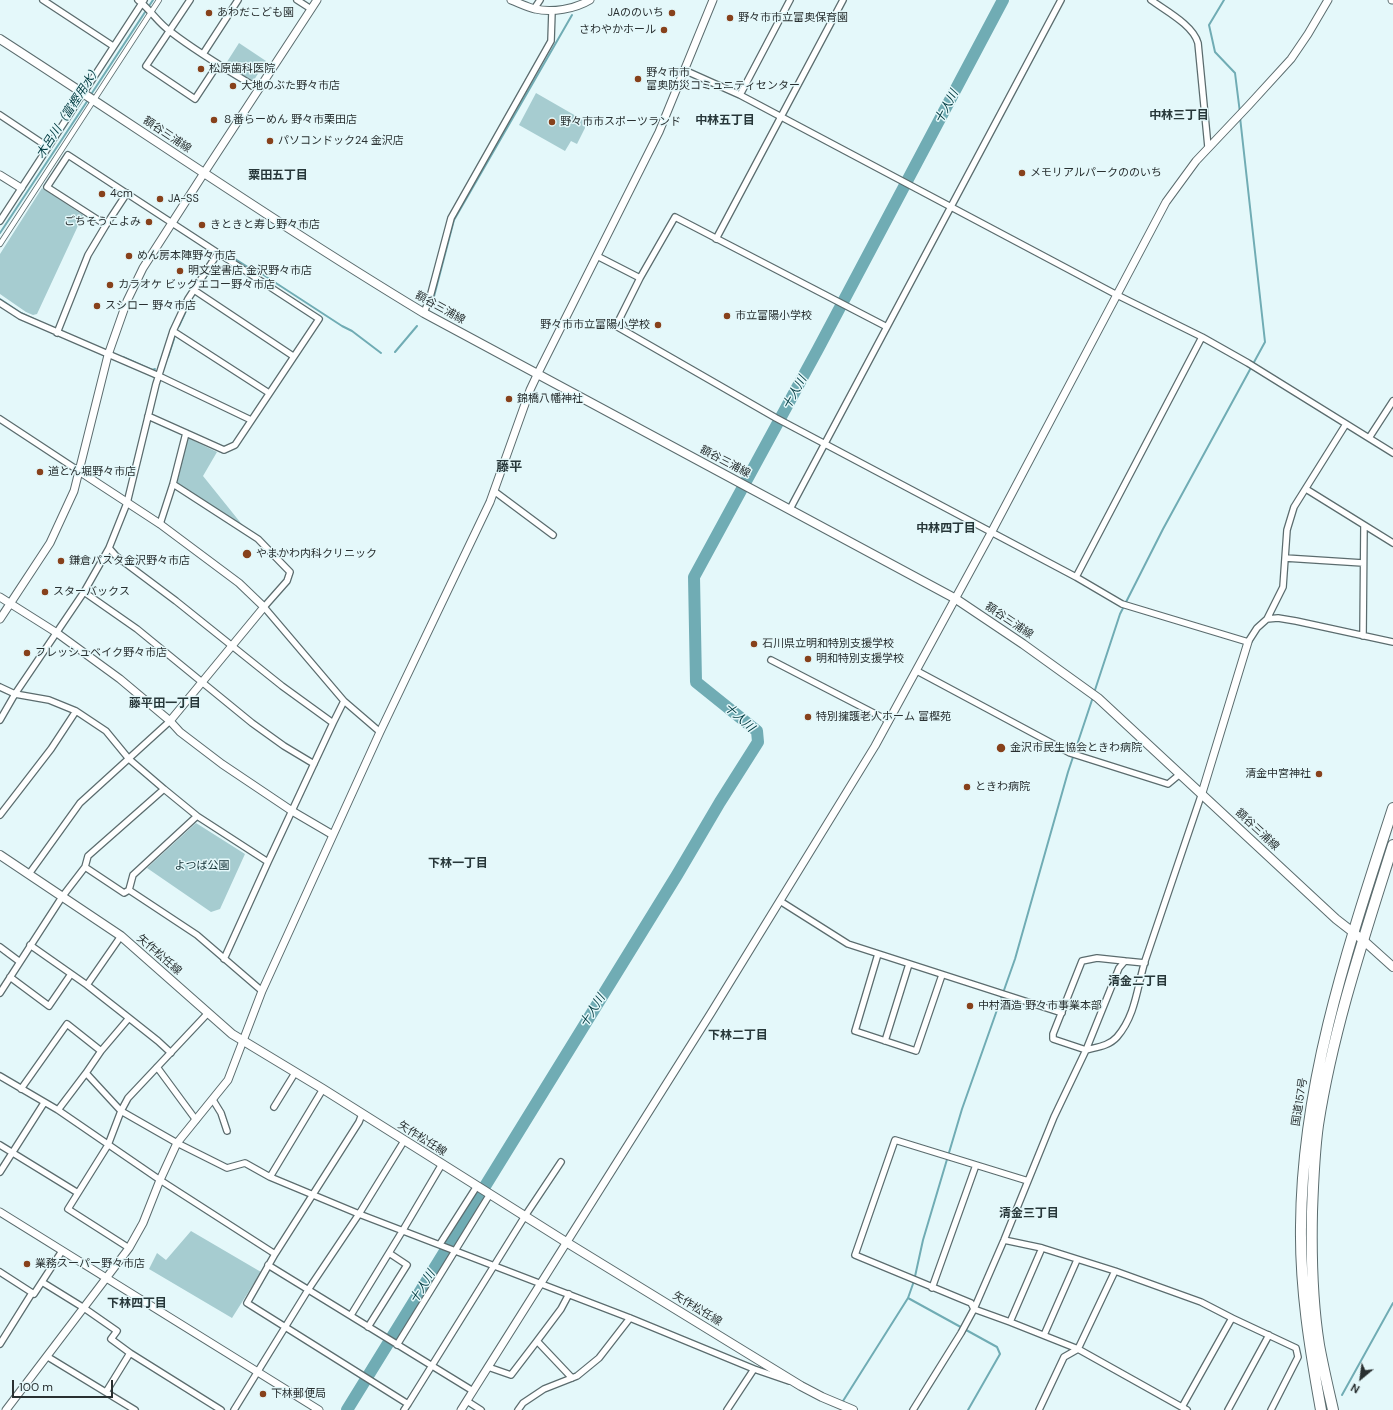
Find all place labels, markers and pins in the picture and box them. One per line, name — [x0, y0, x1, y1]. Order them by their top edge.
place label: あわだこども園 — [217, 6, 294, 20]
place label: JAののいち — [608, 6, 664, 20]
marker: あわだこども園 — [204, 8, 214, 18]
marker: JAののいち — [667, 8, 677, 18]
place label: 野々市市立富奥保育園 — [738, 11, 848, 25]
marker: 野々市市立富奥保育園 — [725, 13, 735, 23]
place label: さわやかホール — [579, 23, 656, 37]
marker: さわやかホール — [659, 25, 669, 35]
place label: 松原歯科医院 — [209, 62, 275, 76]
marker: 松原歯科医院 — [196, 64, 206, 74]
place label: 野々市市 富奥防災コミュニティセンター — [646, 66, 800, 92]
marker: 野々市市 富奥防災コミュニティセンター — [633, 74, 643, 84]
place label: 大地のぶた野々市店 — [241, 79, 340, 93]
marker: 大地のぶた野々市店 — [228, 81, 238, 91]
place label: ８番らーめん 野々市栗田店 — [222, 113, 357, 127]
marker: ８番らーめん 野々市栗田店 — [209, 115, 219, 125]
place label: 野々市市スポーツランド — [560, 115, 681, 129]
marker: 野々市市スポーツランド — [547, 117, 557, 127]
place label: パソコンドック24 金沢店 — [278, 134, 404, 148]
marker: パソコンドック24 金沢店 — [265, 136, 275, 146]
place label: メモリアルパークののいち — [1030, 166, 1162, 180]
marker: メモリアルパークののいち — [1017, 168, 1027, 178]
place label: 4cm — [110, 187, 133, 201]
marker: 4cm — [97, 189, 107, 199]
place label: JA-SS — [168, 192, 199, 206]
marker: JA-SS — [155, 194, 165, 204]
place label: ごちそうこよみ — [64, 215, 141, 229]
marker: ごちそうこよみ — [144, 217, 154, 227]
place label: きときと寿し野々市店 — [210, 218, 320, 232]
marker: きときと寿し野々市店 — [197, 220, 207, 230]
place label: めん房本陣野々市店 — [137, 249, 236, 263]
marker: めん房本陣野々市店 — [124, 251, 134, 261]
place label: 明文堂書店 金沢野々市店 — [188, 264, 312, 278]
marker: 明文堂書店 金沢野々市店 — [175, 266, 185, 276]
place label: カラオケ ビッグエコー野々市店 — [118, 278, 275, 292]
marker: カラオケ ビッグエコー野々市店 — [105, 280, 115, 290]
place label: スシロー 野々市店 — [105, 299, 196, 313]
marker: スシロー 野々市店 — [92, 301, 102, 311]
place label: 市立富陽小学校 — [735, 309, 812, 323]
marker: 市立富陽小学校 — [722, 311, 732, 321]
place label: 野々市市立富陽小学校 — [540, 318, 650, 332]
marker: 野々市市立富陽小学校 — [653, 320, 663, 330]
place label: 錦橋八幡神社 — [517, 392, 583, 406]
marker: 錦橋八幡神社 — [504, 394, 514, 404]
place label: 道とん堀野々市店 — [48, 465, 136, 479]
marker: 道とん堀野々市店 — [35, 467, 45, 477]
place label: やまかわ内科クリニック — [256, 547, 377, 561]
marker: やまかわ内科クリニック — [241, 548, 253, 560]
place label: 鎌倉パスタ金沢野々市店 — [69, 554, 190, 568]
marker: 鎌倉パスタ金沢野々市店 — [56, 556, 66, 566]
place label: スターバックス — [53, 585, 130, 599]
marker: スターバックス — [40, 587, 50, 597]
place label: 石川県立明和特別支援学校 — [762, 637, 894, 651]
marker: 石川県立明和特別支援学校 — [749, 639, 759, 649]
place label: フレッシュベイク野々市店 — [35, 646, 167, 660]
marker: フレッシュベイク野々市店 — [22, 648, 32, 658]
place label: 明和特別支援学校 — [816, 652, 904, 666]
marker: 明和特別支援学校 — [803, 654, 813, 664]
place label: 特別擁護老人ホーム 富樫苑 — [816, 710, 951, 724]
marker: 特別擁護老人ホーム 富樫苑 — [803, 712, 813, 722]
place label: 金沢市民生協会ときわ病院 — [1010, 741, 1142, 755]
marker: 金沢市民生協会ときわ病院 — [995, 742, 1007, 754]
place label: 清金中宮神社 — [1245, 767, 1311, 781]
marker: 清金中宮神社 — [1314, 769, 1324, 779]
place label: ときわ病院 — [975, 780, 1030, 794]
marker: ときわ病院 — [962, 782, 972, 792]
place label: 中村酒造 野々市事業本部 — [978, 999, 1102, 1013]
marker: 中村酒造 野々市事業本部 — [965, 1001, 975, 1011]
place label: 業務スーパー野々市店 — [35, 1257, 145, 1271]
marker: 業務スーパー野々市店 — [22, 1259, 32, 1269]
place label: 下林郵便局 — [271, 1387, 326, 1401]
marker: 下林郵便局 — [258, 1389, 268, 1399]

